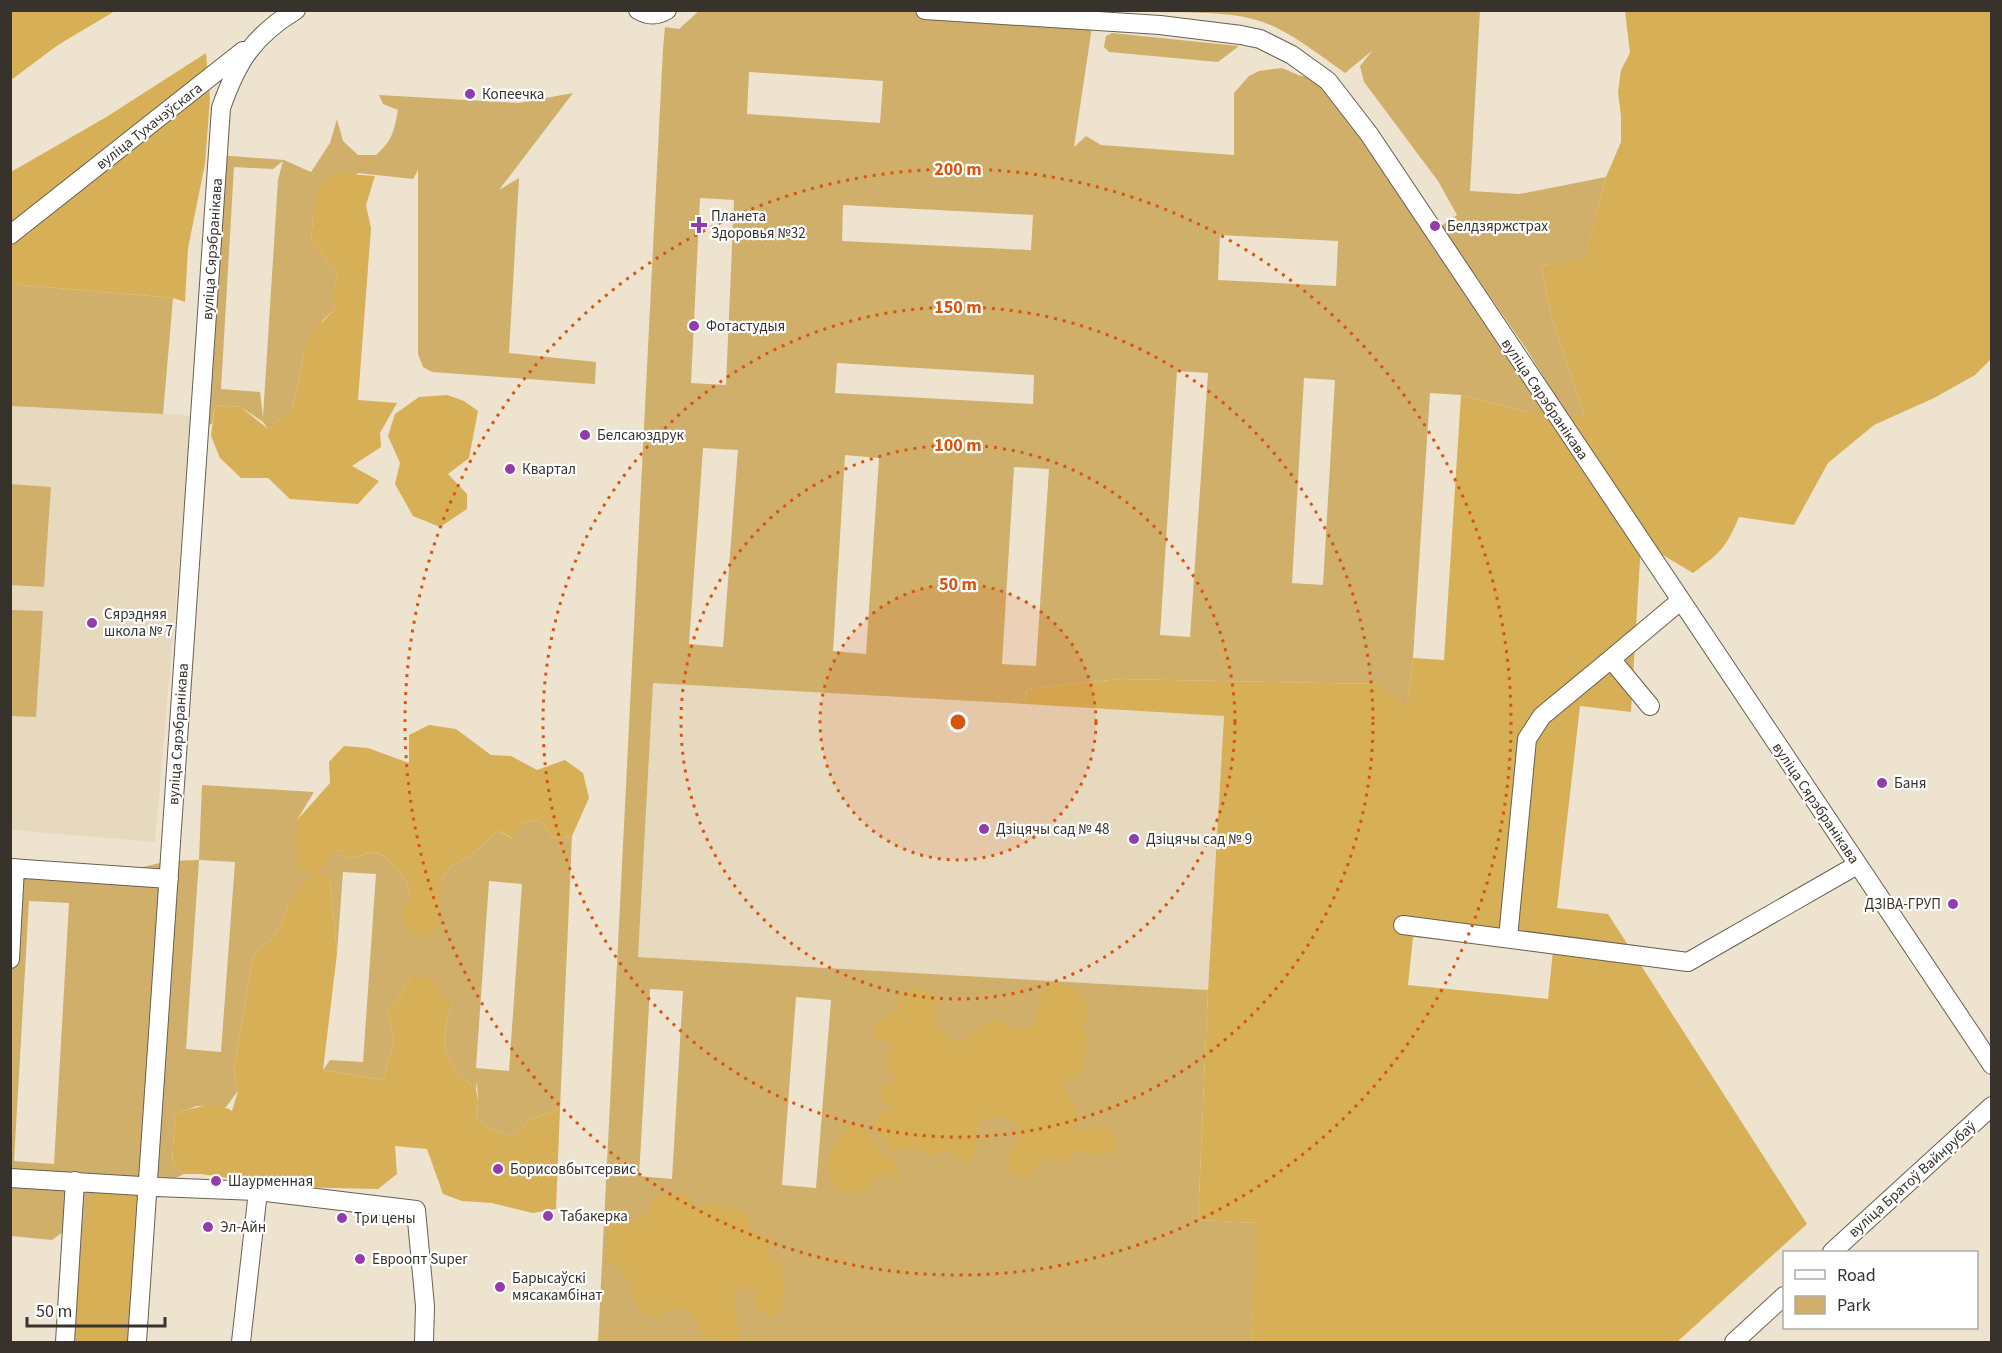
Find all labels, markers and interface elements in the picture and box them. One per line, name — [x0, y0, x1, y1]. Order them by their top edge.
street label: вуліца Тухачэўскага — [92, 78, 207, 175]
place label: Копеечка — [482, 84, 544, 105]
marker: Копеечка — [463, 87, 477, 101]
text: 200 m — [934, 157, 982, 182]
street label: вуліца Сярэбранікава — [197, 177, 228, 321]
place label: Планета Здоровья №32 — [711, 206, 806, 244]
place label: Белдзяржстрах — [1447, 216, 1548, 237]
marker: Планета Здоровья №32 — [692, 218, 706, 232]
marker: Белдзяржстрах — [1428, 219, 1442, 233]
text: 150 m — [934, 295, 982, 320]
place label: Фотастудыя — [706, 316, 785, 337]
marker: Фотастудыя — [687, 319, 701, 333]
street label: вуліца Сярэбранікава — [1496, 334, 1593, 464]
place label: Белсаюздрук — [597, 425, 684, 446]
marker: Белсаюздрук — [578, 428, 592, 442]
text: 100 m — [934, 433, 982, 458]
place label: Квартал — [522, 459, 576, 480]
marker: Квартал — [503, 462, 517, 476]
text: 50 m — [939, 572, 977, 597]
place label: Сярэдняя школа № 7 — [104, 604, 173, 642]
marker: Сярэдняя школа № 7 — [85, 616, 99, 630]
street label: вуліца Сярэбранікава — [163, 662, 194, 806]
centre of rings — [948, 712, 968, 732]
street label: вуліца Сярэбранікава — [1767, 738, 1864, 868]
place label: Баня — [1894, 773, 1926, 794]
marker: Баня — [1875, 776, 1889, 790]
place label: Дзіцячы сад № 48 — [996, 819, 1110, 840]
marker: Дзіцячы сад № 48 — [977, 822, 991, 836]
place label: Дзіцячы сад № 9 — [1146, 829, 1252, 850]
marker: Дзіцячы сад № 9 — [1127, 832, 1141, 846]
place label: ДЗІВА-ГРУП — [1864, 894, 1941, 915]
marker: ДЗІВА-ГРУП — [1946, 897, 1960, 911]
street label: вуліца Братоў Вайнрубаў — [1844, 1116, 1981, 1242]
place label: Борисовбытсервис — [510, 1159, 636, 1180]
marker: Борисовбытсервис — [491, 1162, 505, 1176]
place label: Шаурменная — [228, 1171, 313, 1192]
marker: Шаурменная — [209, 1174, 223, 1188]
place label: Табакерка — [560, 1206, 628, 1227]
place label: Три цены — [354, 1208, 416, 1229]
marker: Табакерка — [541, 1209, 555, 1223]
marker: Три цены — [335, 1211, 349, 1225]
place label: Эл-Айн — [220, 1217, 266, 1238]
marker: Эл-Айн — [201, 1220, 215, 1234]
place label: Евроопт Super — [372, 1249, 468, 1270]
legend — [1783, 1251, 1978, 1329]
marker: Евроопт Super — [353, 1252, 367, 1266]
text: Road — [1837, 1263, 1876, 1288]
place label: Барысаўскі мясакамбінат — [512, 1268, 602, 1306]
marker: Барысаўскі мясакамбінат — [493, 1280, 507, 1294]
scale bar — [27, 1290, 165, 1328]
text: Park — [1837, 1293, 1871, 1318]
text: 50 m — [36, 1299, 72, 1324]

